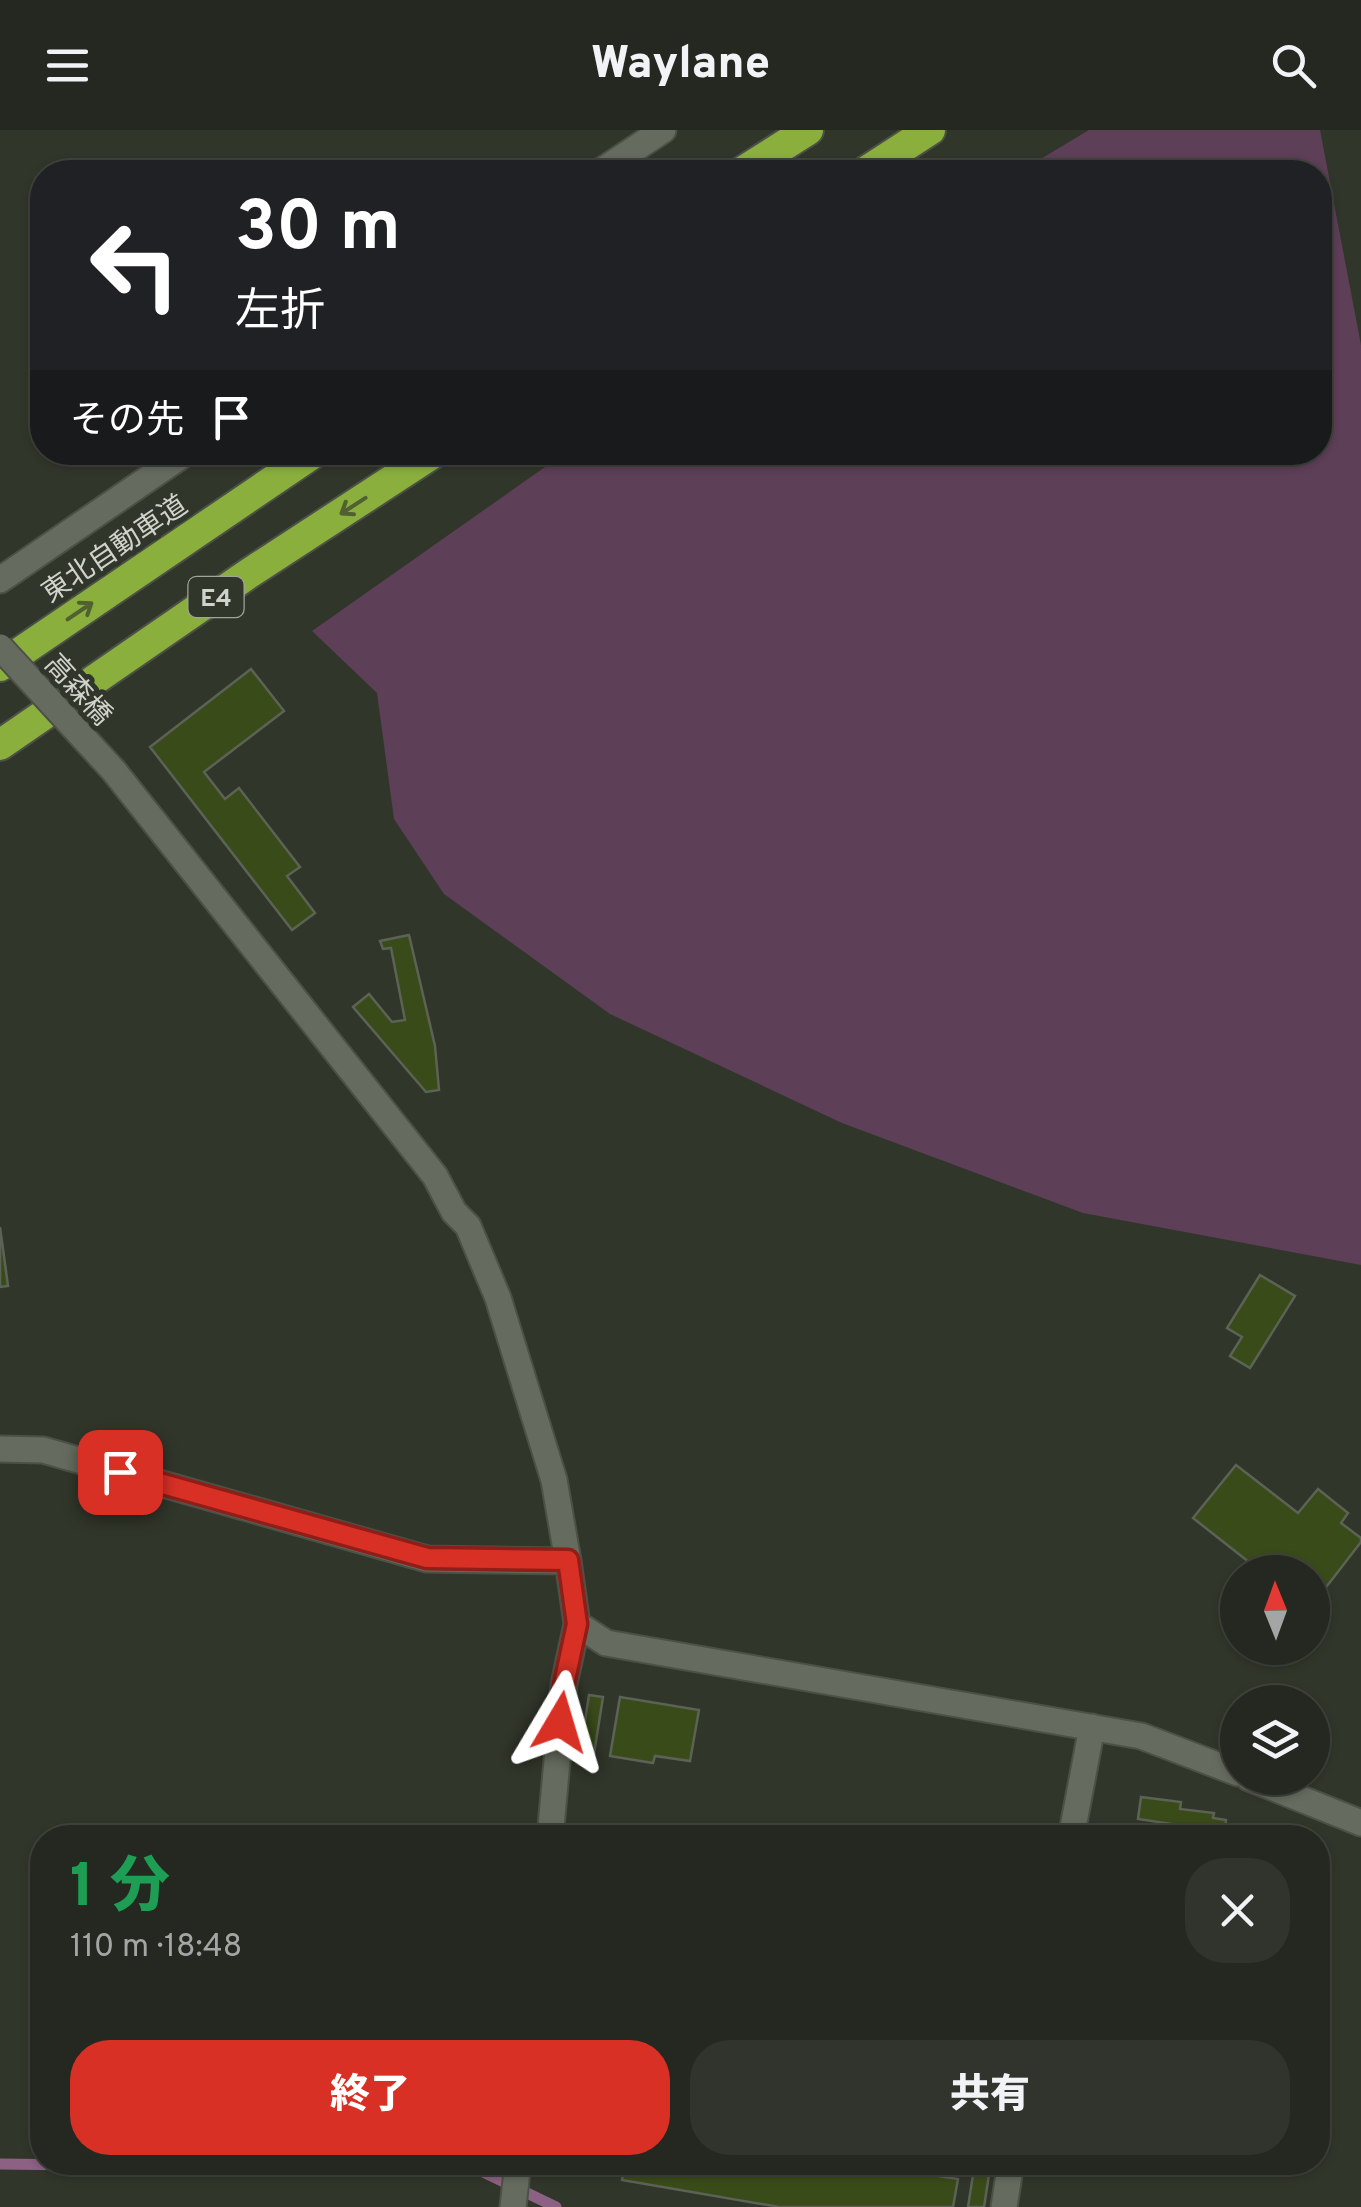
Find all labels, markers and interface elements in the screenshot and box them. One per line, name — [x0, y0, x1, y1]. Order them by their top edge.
text: Waylane — [591, 37, 770, 94]
icon: menu — [40, 38, 95, 93]
icon: search — [1266, 38, 1321, 93]
text: 30 m — [235, 186, 401, 275]
icon: left — [70, 200, 200, 330]
text: 左折 — [235, 285, 325, 342]
icon: arrive — [204, 390, 259, 445]
text: その先 — [70, 398, 184, 447]
street label: 東北自動車道 — [36, 489, 195, 612]
one-way arrow — [339, 495, 368, 516]
road number: E4 — [188, 577, 244, 617]
one-way arrow — [66, 601, 94, 622]
street label: 高森橋 — [35, 648, 118, 734]
pin — [78, 1430, 163, 1515]
icon: arrive — [93, 1445, 148, 1500]
north arrow — [1220, 1555, 1330, 1665]
map controls — [1220, 1555, 1330, 1795]
position arrow — [508, 1670, 612, 1774]
button: layers — [1220, 1685, 1330, 1795]
text: 1 分 — [70, 1852, 170, 1928]
button: close — [1185, 1858, 1290, 1963]
text: 110 m · 18:48 — [70, 1928, 242, 1968]
button: 終了 — [70, 2040, 670, 2155]
button: 共有 — [690, 2040, 1290, 2155]

